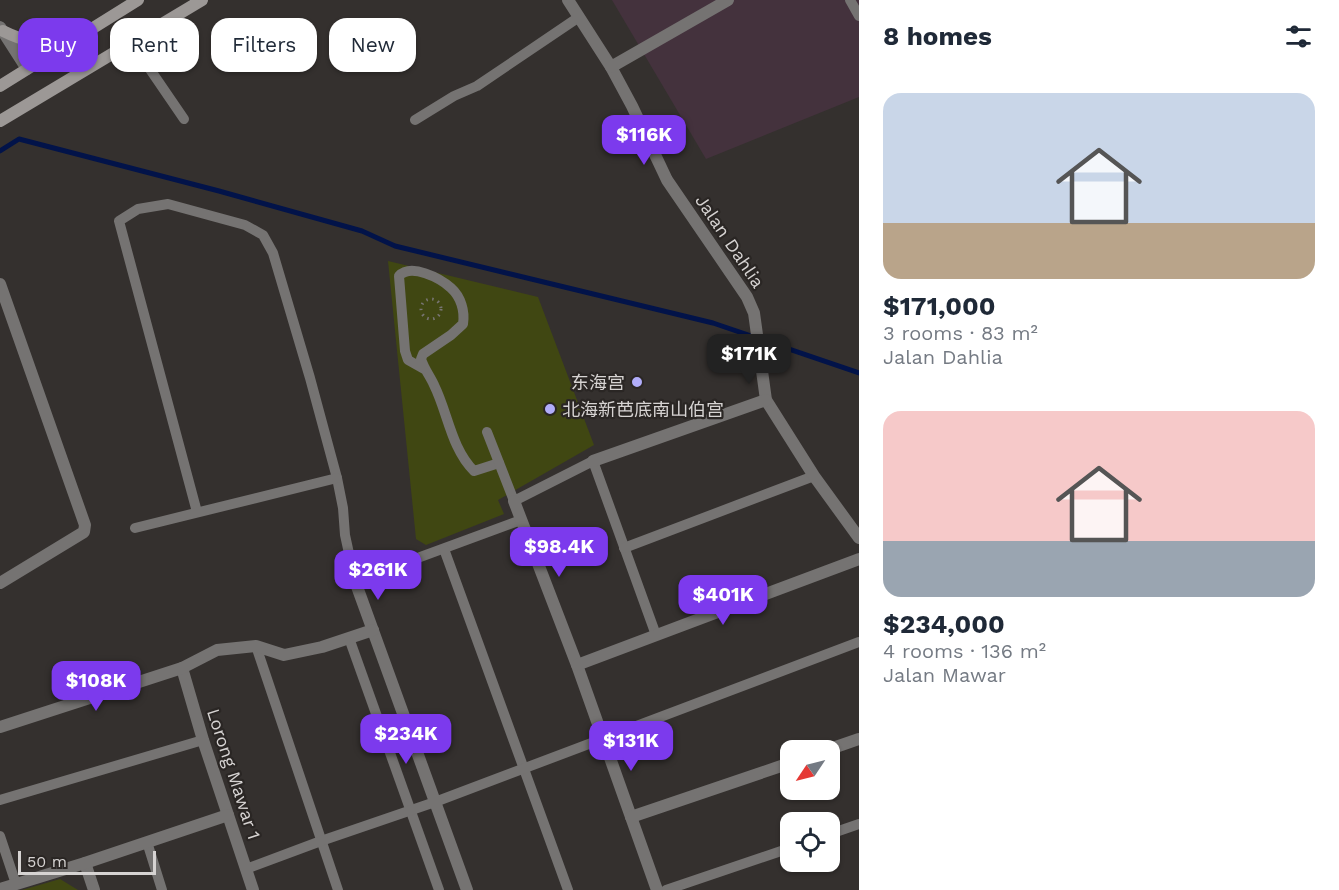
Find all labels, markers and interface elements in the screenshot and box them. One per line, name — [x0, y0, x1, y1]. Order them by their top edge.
chip: Buy — [18, 18, 98, 72]
chip: Rent — [110, 18, 199, 72]
chip: Filters — [211, 18, 317, 72]
chip: New — [329, 18, 416, 72]
icon: filters — [1282, 20, 1315, 53]
text: 8 homes — [883, 21, 992, 51]
pin: $116K — [602, 115, 686, 166]
text: $116K — [616, 122, 672, 146]
icon: home — [1045, 132, 1153, 240]
street label: Jalan Dahlia — [691, 190, 769, 292]
text: $171,000 — [883, 291, 995, 321]
text: 3 rooms · 83 m² — [883, 321, 1038, 345]
pin: $171K — [707, 334, 791, 385]
text: $171K — [721, 341, 777, 365]
text: Jalan Dahlia — [883, 345, 1003, 369]
place label: 东海宫 — [571, 372, 625, 393]
marker: 东海宫 — [630, 375, 644, 389]
place label: 北海新芭底南山伯宫 — [562, 399, 724, 420]
marker: 北海新芭底南山伯宫 — [543, 402, 557, 416]
icon: home — [1045, 450, 1153, 558]
pin: $98.4K — [510, 527, 608, 578]
text: $98.4K — [524, 534, 594, 558]
pin: $261K — [336, 550, 420, 601]
text: $261K — [348, 557, 408, 581]
pin: $401K — [681, 575, 765, 626]
text: $401K — [692, 582, 754, 606]
text: $234,000 — [883, 609, 1005, 639]
text: 4 rooms · 136 m² — [883, 639, 1046, 663]
pin: $108K — [54, 661, 138, 712]
text: Jalan Mawar — [883, 663, 1006, 687]
text: $108K — [66, 668, 126, 692]
street label: Lorong Mawar 1 — [203, 706, 265, 842]
pin: $234K — [364, 714, 448, 765]
text: $234K — [374, 721, 438, 745]
pin: $131K — [589, 721, 673, 772]
text: $131K — [603, 728, 659, 752]
north arrow — [780, 740, 840, 800]
map controls — [780, 740, 840, 872]
button: locate — [780, 812, 840, 872]
scale bar — [18, 848, 156, 876]
text: 50 m — [27, 852, 67, 871]

